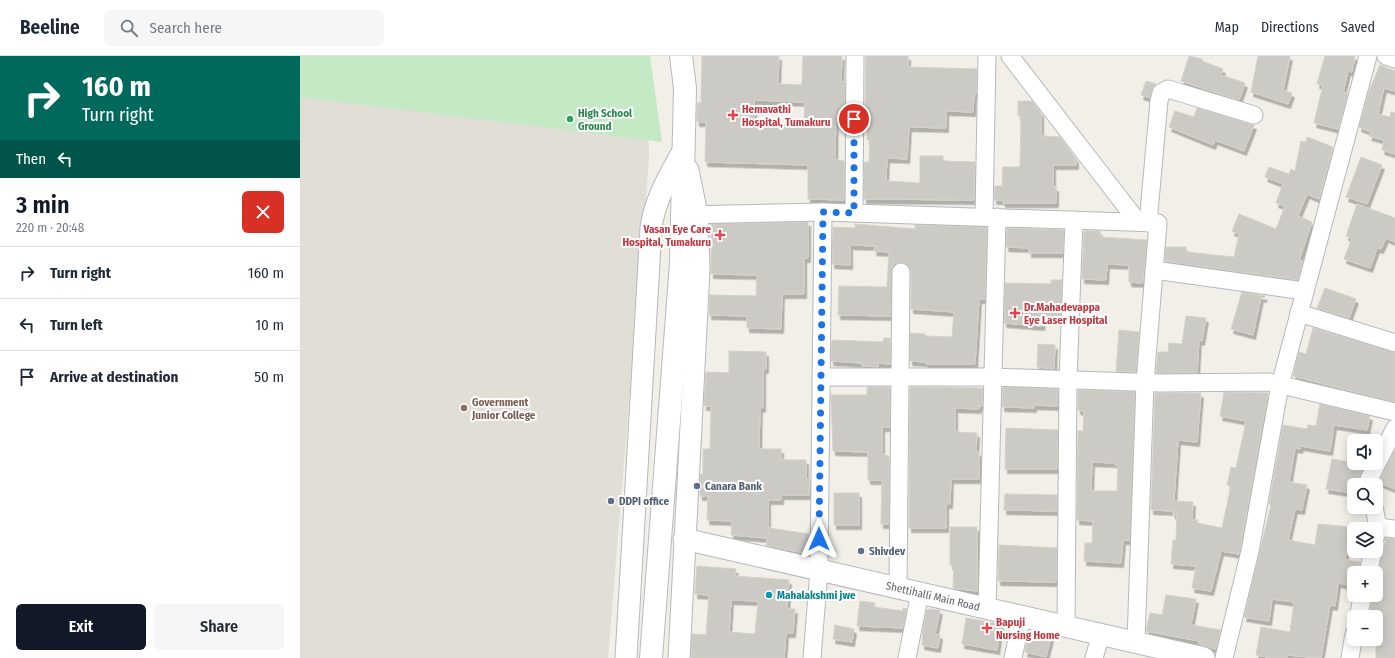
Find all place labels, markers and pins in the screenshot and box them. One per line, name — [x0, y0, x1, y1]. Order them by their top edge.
pin — [837, 102, 871, 136]
place label: Hemavathi Hospital, Tumakuru — [742, 103, 831, 129]
place label: High School Ground — [578, 107, 633, 133]
marker: Hemavathi Hospital, Tumakuru — [727, 109, 739, 121]
marker: High School Ground — [565, 114, 575, 124]
place label: Vasan Eye Care Hospital, Tumakuru — [622, 223, 711, 249]
marker: Vasan Eye Care Hospital, Tumakuru — [714, 229, 726, 241]
place label: Dr.Mahadevappa Eye Laser Hospital — [1024, 301, 1108, 327]
marker: Dr.Mahadevappa Eye Laser Hospital — [1009, 307, 1021, 319]
place label: Government Junior College — [471, 396, 536, 422]
marker: Government Junior College — [459, 403, 469, 413]
place label: Canara Bank — [705, 480, 762, 493]
marker: Canara Bank — [692, 481, 702, 491]
place label: DDPI office — [619, 495, 669, 508]
marker: DDPI office — [606, 496, 616, 506]
place label: Shivdev — [869, 545, 906, 558]
marker: Shivdev — [856, 546, 866, 556]
place label: Mahalakshmi jwe — [777, 589, 856, 602]
marker: Mahalakshmi jwe — [764, 590, 774, 600]
place label: Bapuji Nursing Home — [996, 616, 1060, 642]
marker: Bapuji Nursing Home — [981, 622, 993, 634]

